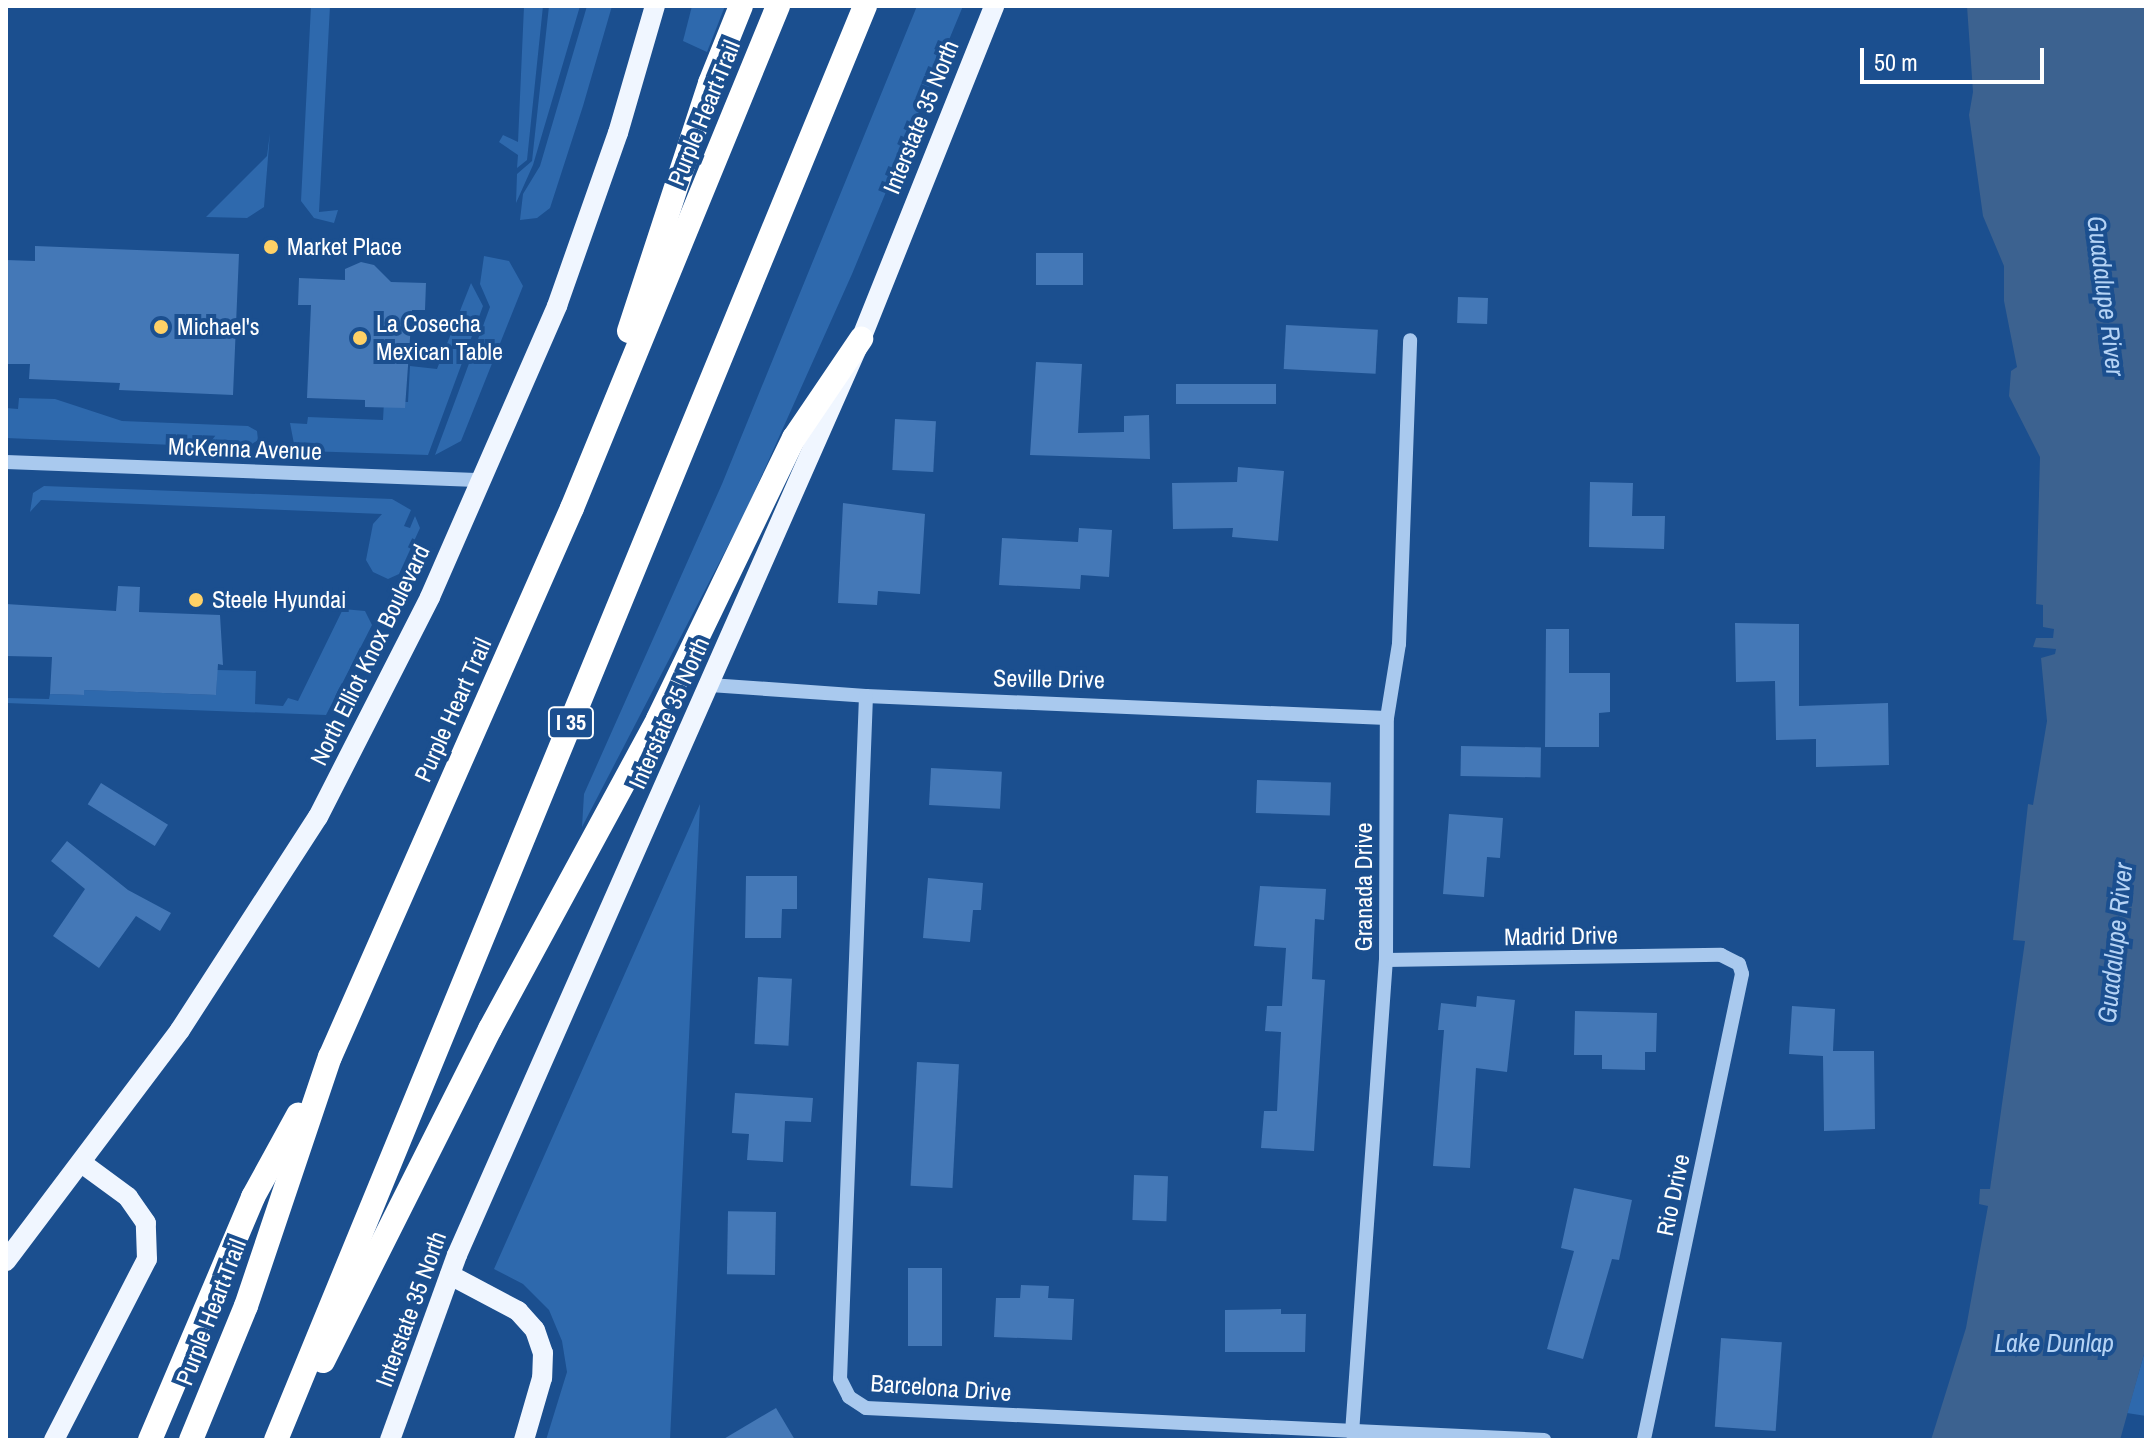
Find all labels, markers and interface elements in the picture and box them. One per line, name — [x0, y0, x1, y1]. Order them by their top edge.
scale bar — [1864, 32, 2048, 82]
street label: Purple Heart Trail — [662, 36, 746, 190]
street label: Interstate 35 North — [877, 36, 965, 198]
text: 50 m — [1874, 46, 1918, 78]
water label: Guadalupe River — [2081, 214, 2131, 378]
place label: Market Place — [287, 233, 402, 261]
marker: Market Place — [262, 238, 280, 256]
place label: La Cosecha Mexican Table — [376, 310, 503, 366]
place label: Michael's — [177, 313, 260, 341]
marker: Michael's — [152, 318, 170, 336]
marker: La Cosecha Mexican Table — [351, 329, 369, 347]
street label: McKenna Avenue — [167, 432, 323, 466]
street label: North Elliot Knox Boulevard — [304, 540, 436, 770]
place label: Steele Hyundai — [212, 586, 347, 614]
marker: Steele Hyundai — [187, 591, 205, 609]
street label: Interstate 35 North — [623, 633, 715, 793]
street label: Purple Heart Trail — [408, 634, 498, 786]
street label: Seville Drive — [993, 664, 1105, 694]
road number: I 35 — [547, 705, 595, 741]
street label: Granada Drive — [1350, 822, 1378, 952]
water label: Guadalupe River — [2091, 861, 2139, 1025]
street label: Madrid Drive — [1504, 921, 1618, 951]
street label: Rio Drive — [1650, 1151, 1696, 1239]
street label: Interstate 35 North — [370, 1227, 452, 1391]
street label: Purple Heart Trail — [170, 1235, 252, 1389]
water label: Lake Dunlap — [1994, 1327, 2114, 1359]
street label: Barcelona Drive — [870, 1369, 1012, 1407]

